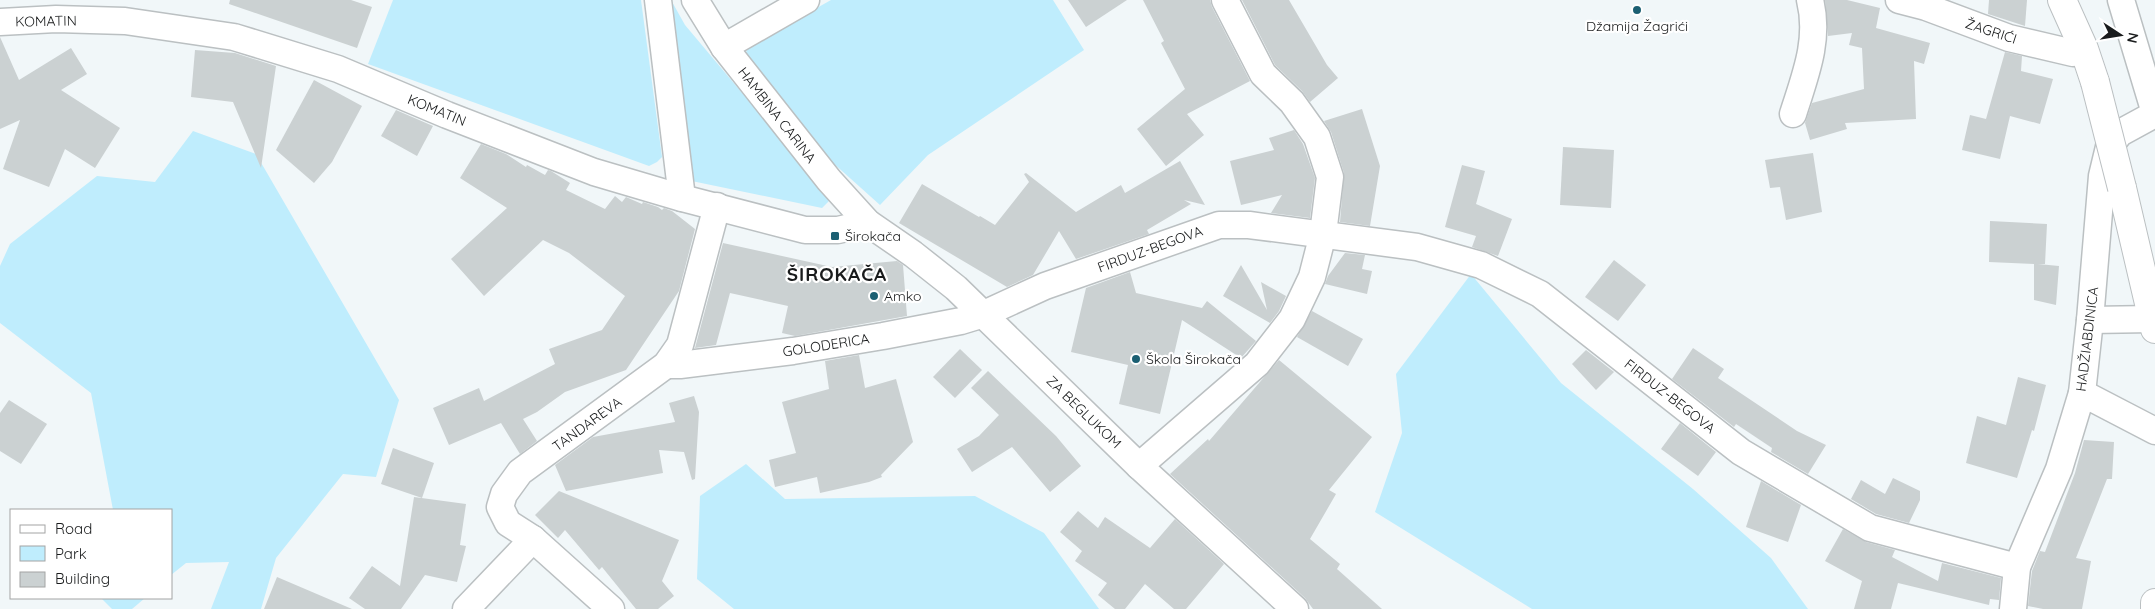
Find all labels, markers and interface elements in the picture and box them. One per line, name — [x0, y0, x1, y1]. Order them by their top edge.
marker: Džamija Žagrići — [1631, 4, 1643, 16]
north arrow — [2095, 10, 2145, 60]
street label: KOMATIN — [15, 11, 77, 31]
street label: ŽAGRIĆI — [1963, 14, 2019, 48]
place label: Džamija Žagrići — [1586, 17, 1688, 35]
text: N — [2123, 31, 2143, 45]
street label: HAMBINA CARINA — [734, 63, 820, 167]
street label: KOMATIN — [405, 90, 469, 130]
street label: FIRDUZ-BEGOVA — [1095, 222, 1205, 276]
place label: Širokača — [845, 227, 901, 245]
marker: Širokača — [829, 230, 841, 242]
district label: ŠIROKAČA — [787, 262, 887, 286]
street label: HADŽIABDINICA — [2072, 286, 2102, 392]
place label: Amko — [884, 287, 921, 305]
marker: Amko — [868, 290, 880, 302]
street label: GOLODERICA — [781, 329, 871, 361]
place label: Škola Širokača — [1146, 350, 1241, 368]
marker: Škola Širokača — [1130, 353, 1142, 365]
street label: FIRDUZ-BEGOVA — [1621, 355, 1719, 437]
street label: ZA BEGLUKOM — [1043, 372, 1125, 452]
street label: TANDAREVA — [549, 393, 625, 455]
legend — [10, 509, 172, 599]
text: Road — [55, 519, 92, 538]
text: Park — [55, 544, 87, 563]
text: Building — [55, 569, 110, 588]

